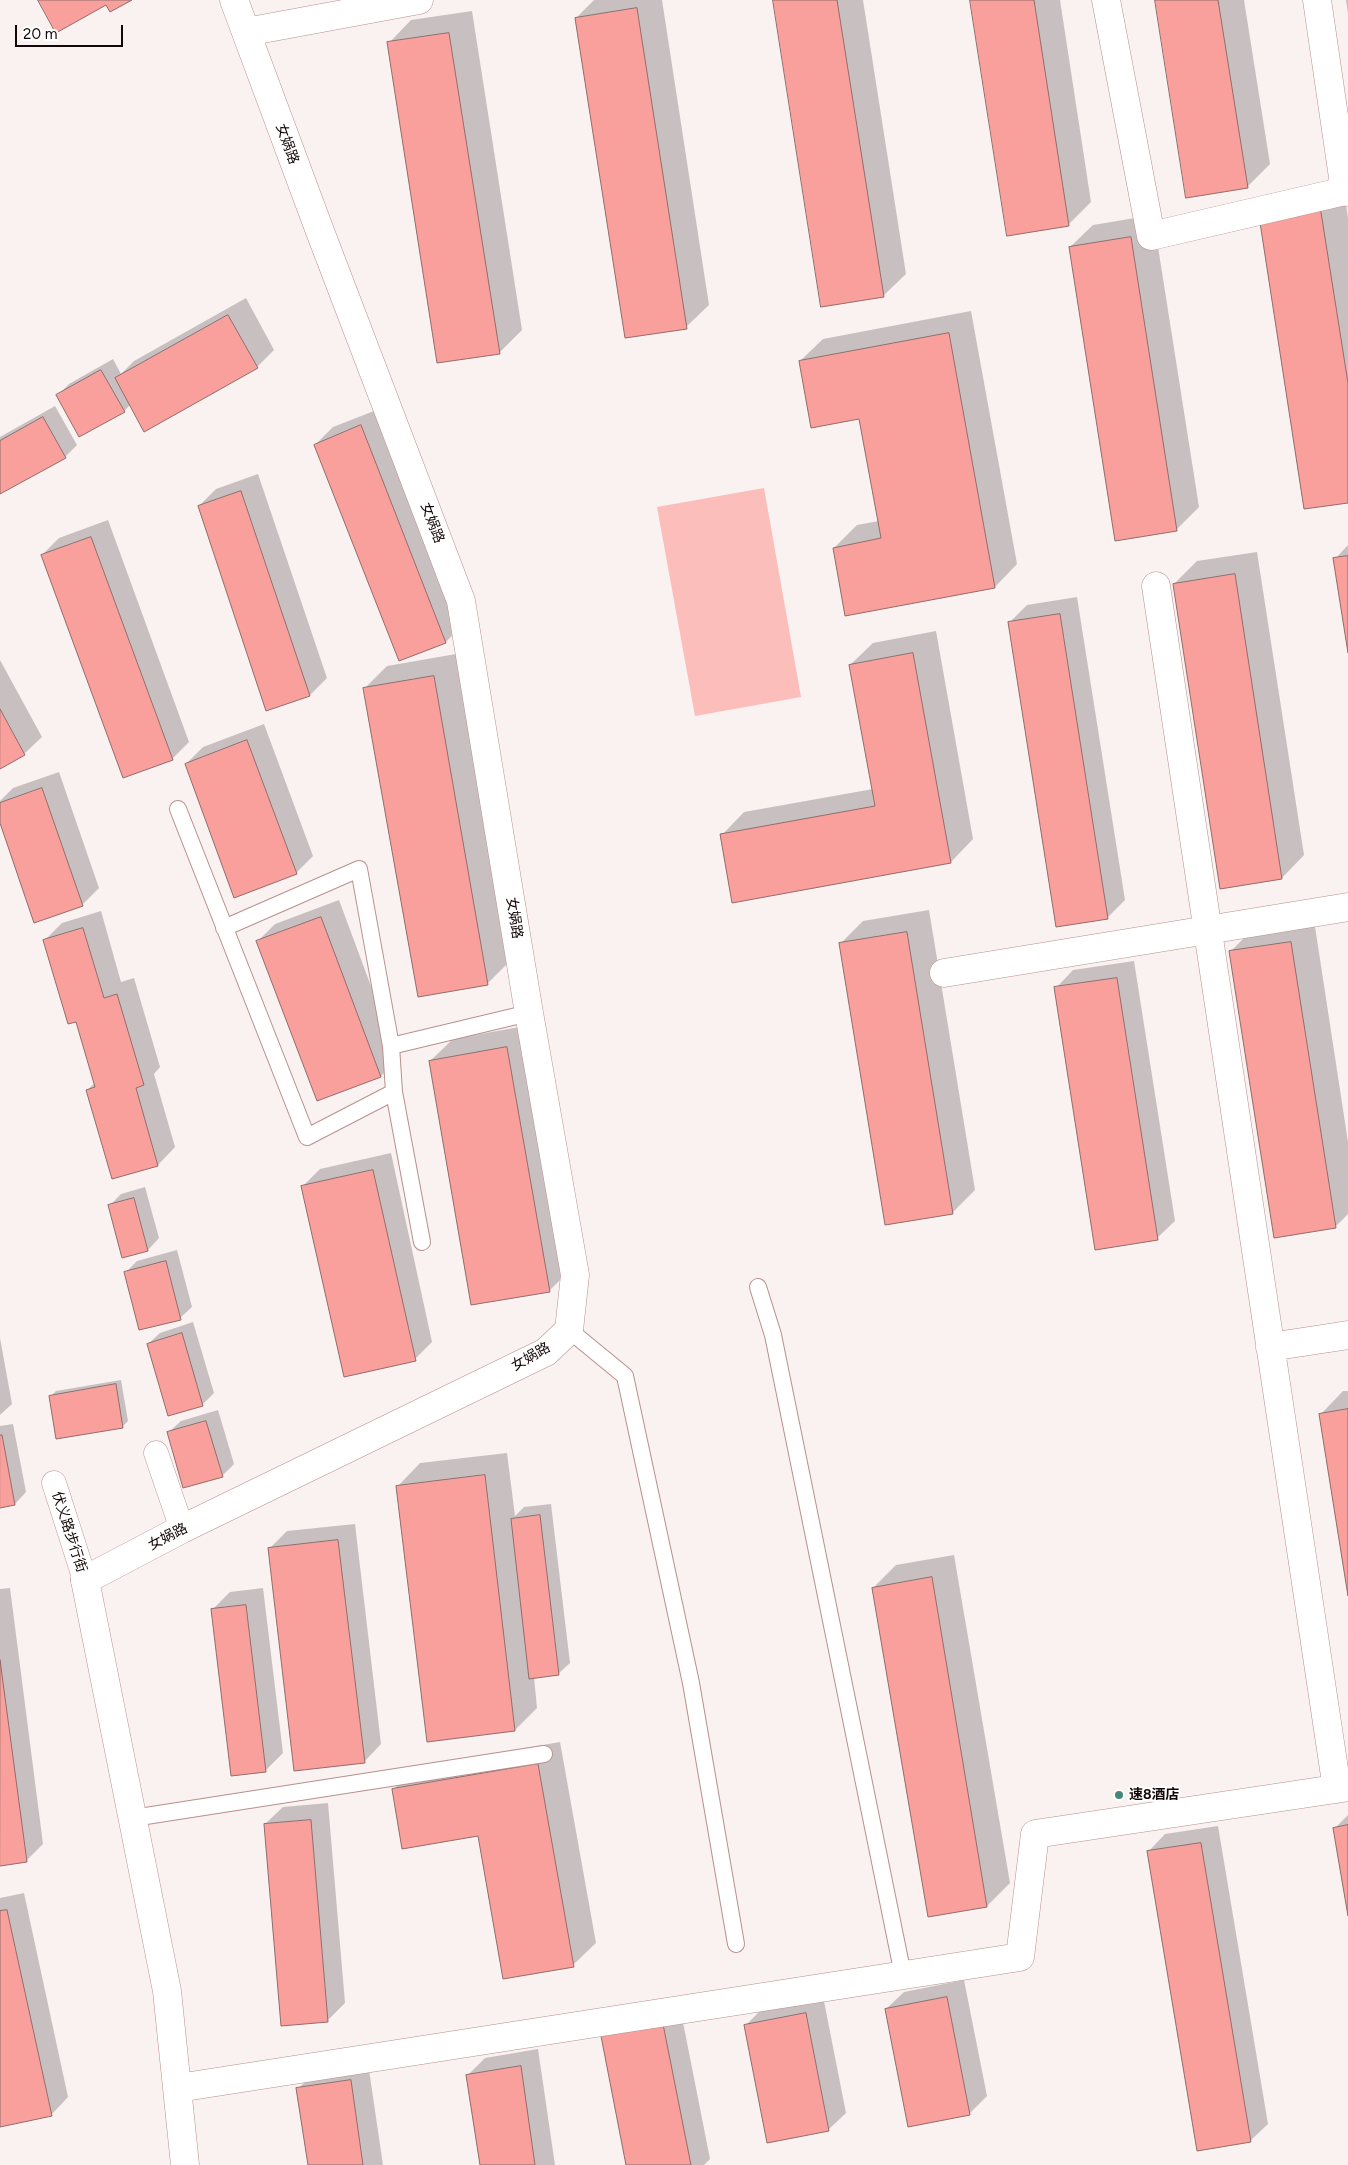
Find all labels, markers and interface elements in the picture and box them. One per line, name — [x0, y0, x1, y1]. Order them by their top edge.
scale bar — [18, 15, 125, 47]
text: 20 m — [23, 25, 57, 43]
street label: 女娲路 — [272, 121, 302, 167]
street label: 女娲路 — [417, 500, 447, 546]
street label: 女娲路 — [502, 896, 526, 940]
street label: 女娲路 — [509, 1339, 553, 1375]
street label: 伏义路步行街 — [48, 1489, 90, 1575]
street label: 女娲路 — [145, 1520, 191, 1554]
place label: 速8酒店 — [1129, 1787, 1180, 1803]
marker: 速8酒店 — [1113, 1789, 1125, 1801]

